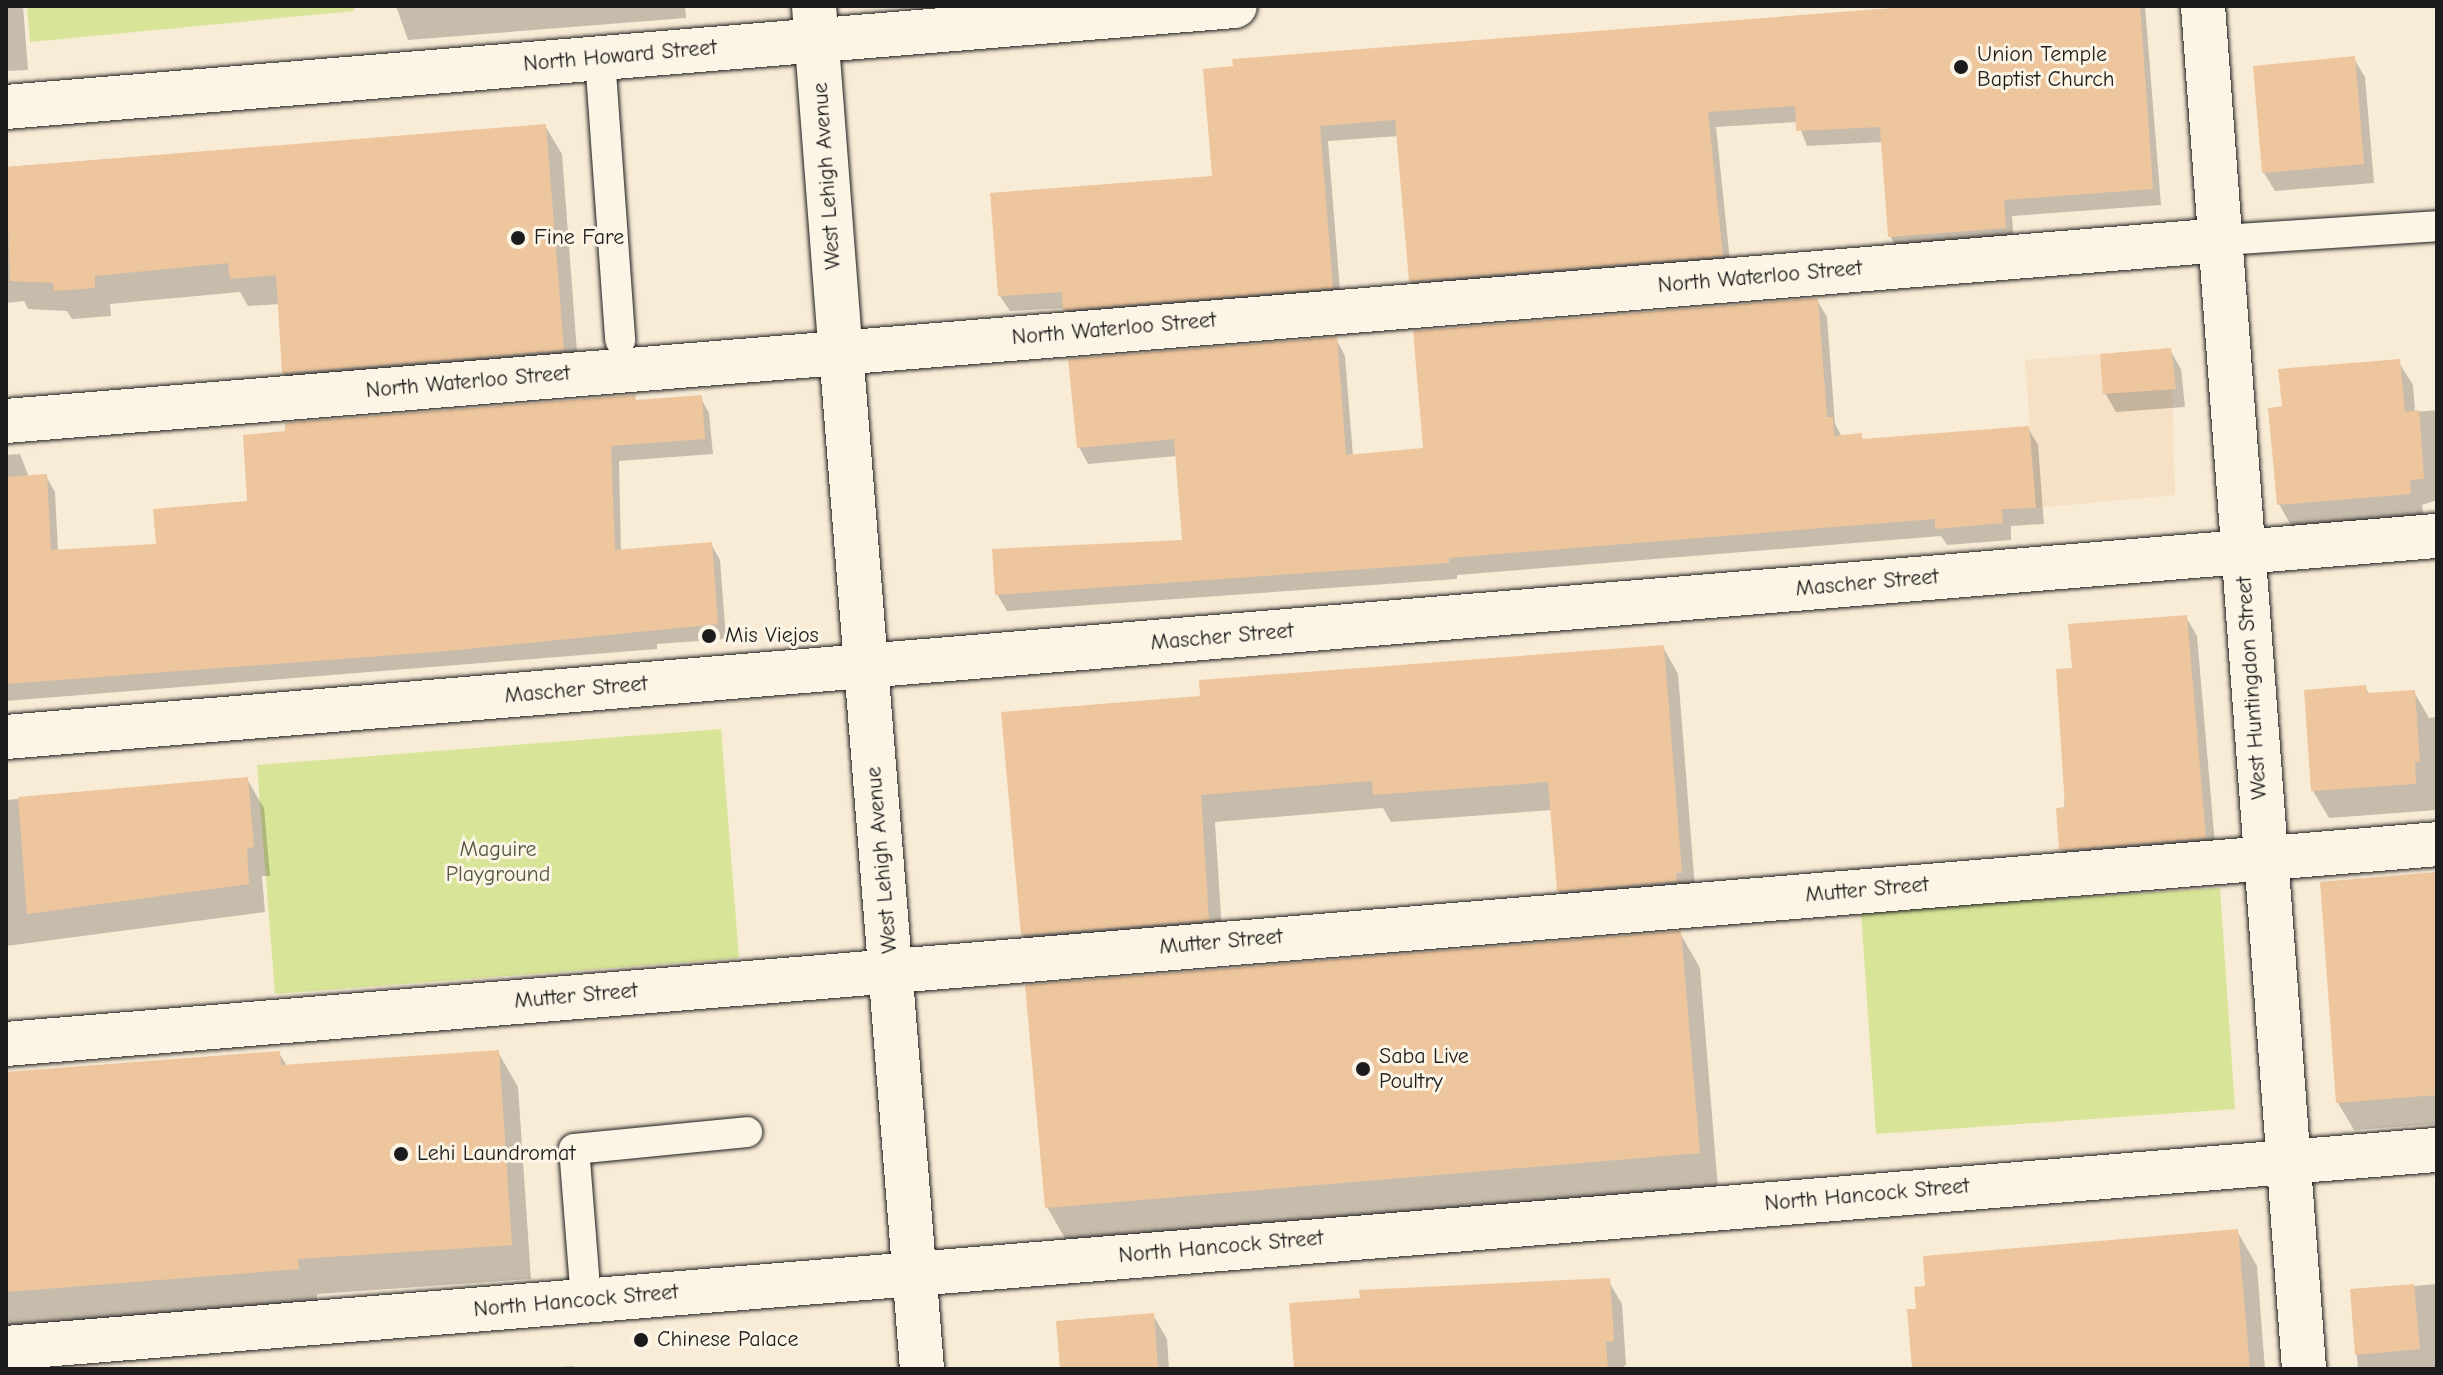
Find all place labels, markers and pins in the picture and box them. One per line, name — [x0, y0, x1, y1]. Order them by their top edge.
place label: Union Temple Baptist Church — [1977, 41, 2115, 92]
marker: Union Temple Baptist Church — [1952, 58, 1970, 76]
place label: Fine Fare — [534, 225, 624, 251]
marker: Fine Fare — [509, 229, 527, 247]
place label: Mis Viejos — [725, 623, 819, 649]
marker: Mis Viejos — [700, 627, 718, 645]
place label: Saba Live Poultry — [1379, 1043, 1469, 1094]
marker: Saba Live Poultry — [1354, 1060, 1372, 1078]
place label: Lehi Laundromat — [417, 1141, 576, 1167]
marker: Lehi Laundromat — [392, 1145, 410, 1163]
place label: Chinese Palace — [657, 1327, 798, 1353]
marker: Chinese Palace — [632, 1331, 650, 1349]

